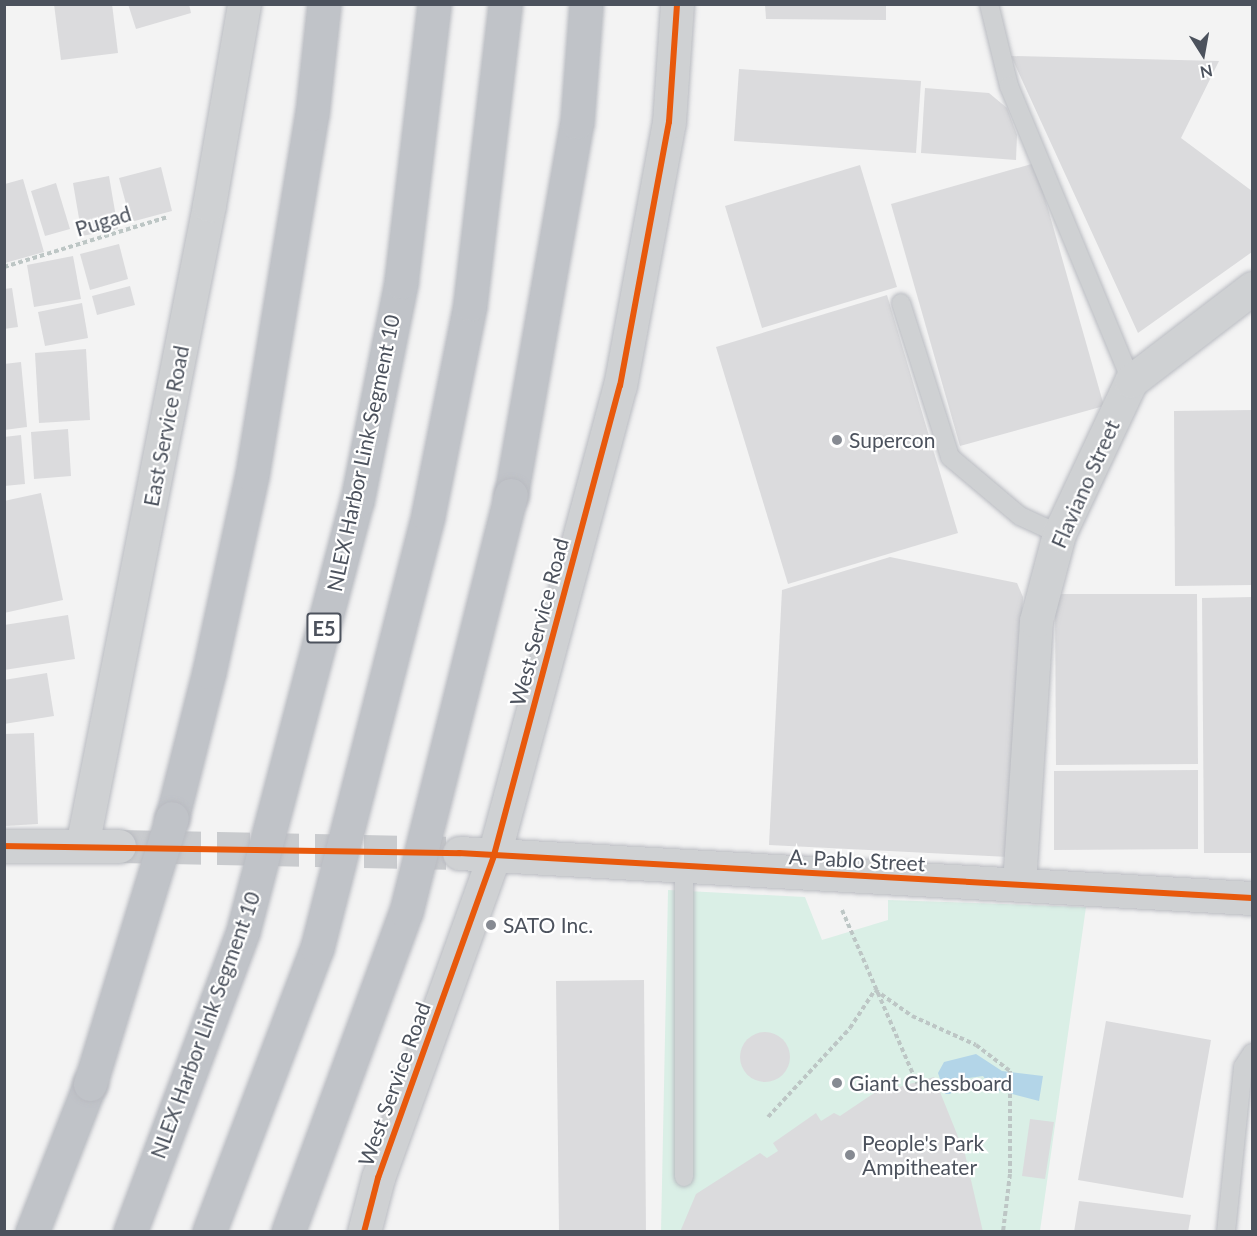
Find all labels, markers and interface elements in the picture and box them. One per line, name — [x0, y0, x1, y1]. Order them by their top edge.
north arrow — [1173, 24, 1233, 84]
text: N — [1199, 62, 1214, 83]
street label: Pugad — [72, 201, 134, 241]
street label: NLEX Harbor Link Segment 10 — [321, 312, 405, 594]
street label: East Service Road — [138, 343, 194, 509]
street label: Flaviano Street — [1046, 416, 1124, 552]
place label: Supercon — [849, 427, 935, 453]
marker: Supercon — [830, 433, 844, 447]
street label: West Service Road — [505, 535, 573, 709]
road number: E5 — [306, 611, 342, 645]
street label: A. Pablo Street — [788, 844, 926, 876]
street label: NLEX Harbor Link Segment 10 — [145, 888, 265, 1162]
place label: SATO Inc. — [503, 912, 593, 938]
marker: SATO Inc. — [484, 918, 498, 932]
street label: West Service Road — [353, 999, 435, 1169]
place label: Giant Chessboard — [849, 1070, 1012, 1096]
marker: Giant Chessboard — [830, 1076, 844, 1090]
place label: People's Park Ampitheater — [862, 1130, 984, 1180]
marker: People's Park Ampitheater — [843, 1148, 857, 1162]

